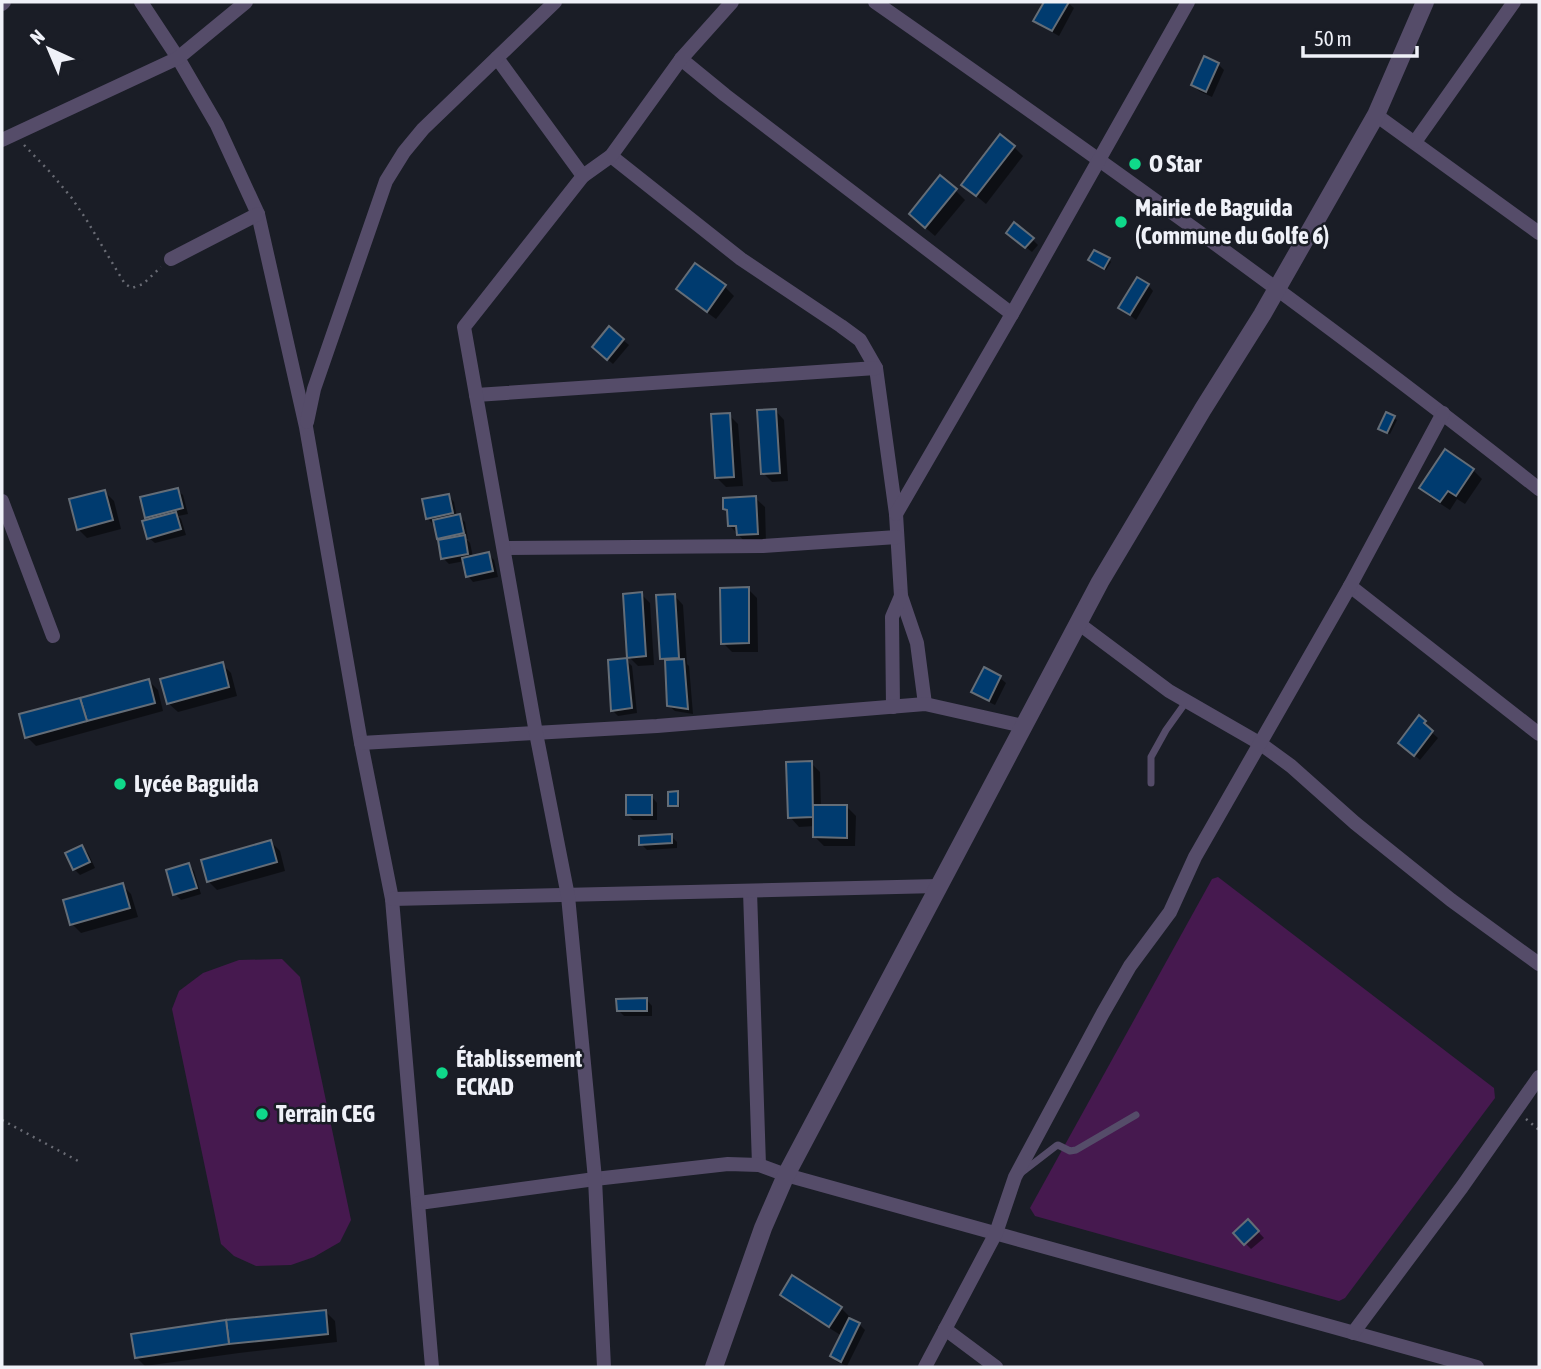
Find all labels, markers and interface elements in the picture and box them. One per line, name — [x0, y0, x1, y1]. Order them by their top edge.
north arrow — [14, 14, 84, 84]
scale bar — [1303, 14, 1417, 58]
text: N — [26, 25, 49, 49]
text: 50 m — [1314, 26, 1352, 50]
place label: O Star — [1149, 150, 1202, 177]
marker: O Star — [1127, 156, 1143, 172]
place label: Mairie de Baguida (Commune du Golfe 6) — [1135, 194, 1329, 249]
marker: Mairie de Baguida (Commune du Golfe 6) — [1113, 214, 1129, 230]
place label: Lycée Baguida — [134, 770, 259, 797]
marker: Lycée Baguida — [112, 776, 128, 792]
place label: Établissement ECKAD — [456, 1045, 582, 1100]
marker: Établissement ECKAD — [434, 1065, 450, 1081]
place label: Terrain CEG — [276, 1100, 375, 1127]
marker: Terrain CEG — [254, 1106, 270, 1122]

